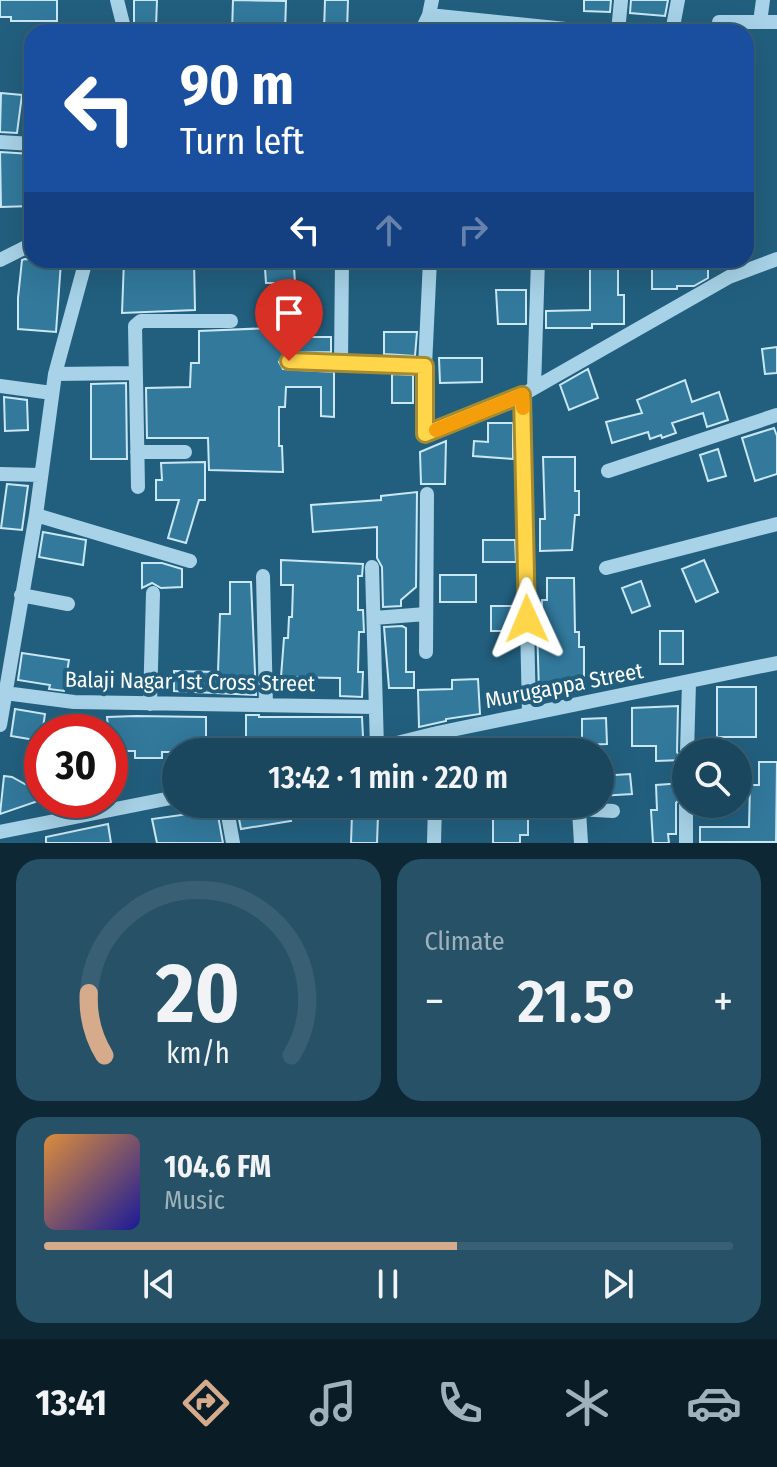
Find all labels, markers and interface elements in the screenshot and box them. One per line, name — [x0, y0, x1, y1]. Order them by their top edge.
text: 90 m — [180, 52, 294, 119]
icon: left — [48, 56, 152, 160]
text: Turn left — [180, 120, 304, 164]
icon: left — [283, 208, 327, 252]
icon: ahead — [367, 208, 411, 252]
icon: right — [451, 208, 495, 252]
pin — [255, 279, 323, 361]
icon: arrive — [267, 291, 311, 335]
position arrow — [485, 577, 569, 661]
street label: Murugappa Street — [483, 657, 646, 714]
street label: Balaji Nagar 1st Cross Street — [65, 666, 316, 697]
speed limit sign: 30 — [24, 714, 128, 818]
map controls — [672, 738, 752, 818]
button: search — [672, 738, 752, 818]
text: 13:42 · 1 min · 220 m — [268, 760, 508, 796]
text: Climate — [425, 926, 505, 957]
text: 20 — [155, 944, 240, 1044]
text: 21.5° — [518, 966, 640, 1038]
text: − — [425, 975, 444, 1028]
text: + — [713, 975, 733, 1028]
text: km/h — [166, 1036, 230, 1071]
text: 104.6 FM — [164, 1149, 271, 1185]
text: Music — [164, 1185, 225, 1216]
icon: previous — [137, 1262, 181, 1306]
icon: pause — [366, 1262, 410, 1306]
icon: next — [596, 1262, 640, 1306]
icon: directions — [178, 1375, 234, 1431]
icon: music — [305, 1375, 361, 1431]
icon: phone — [432, 1375, 488, 1431]
icon: climate — [559, 1375, 615, 1431]
icon: car — [686, 1375, 742, 1431]
text: 13:41 — [35, 1381, 107, 1425]

